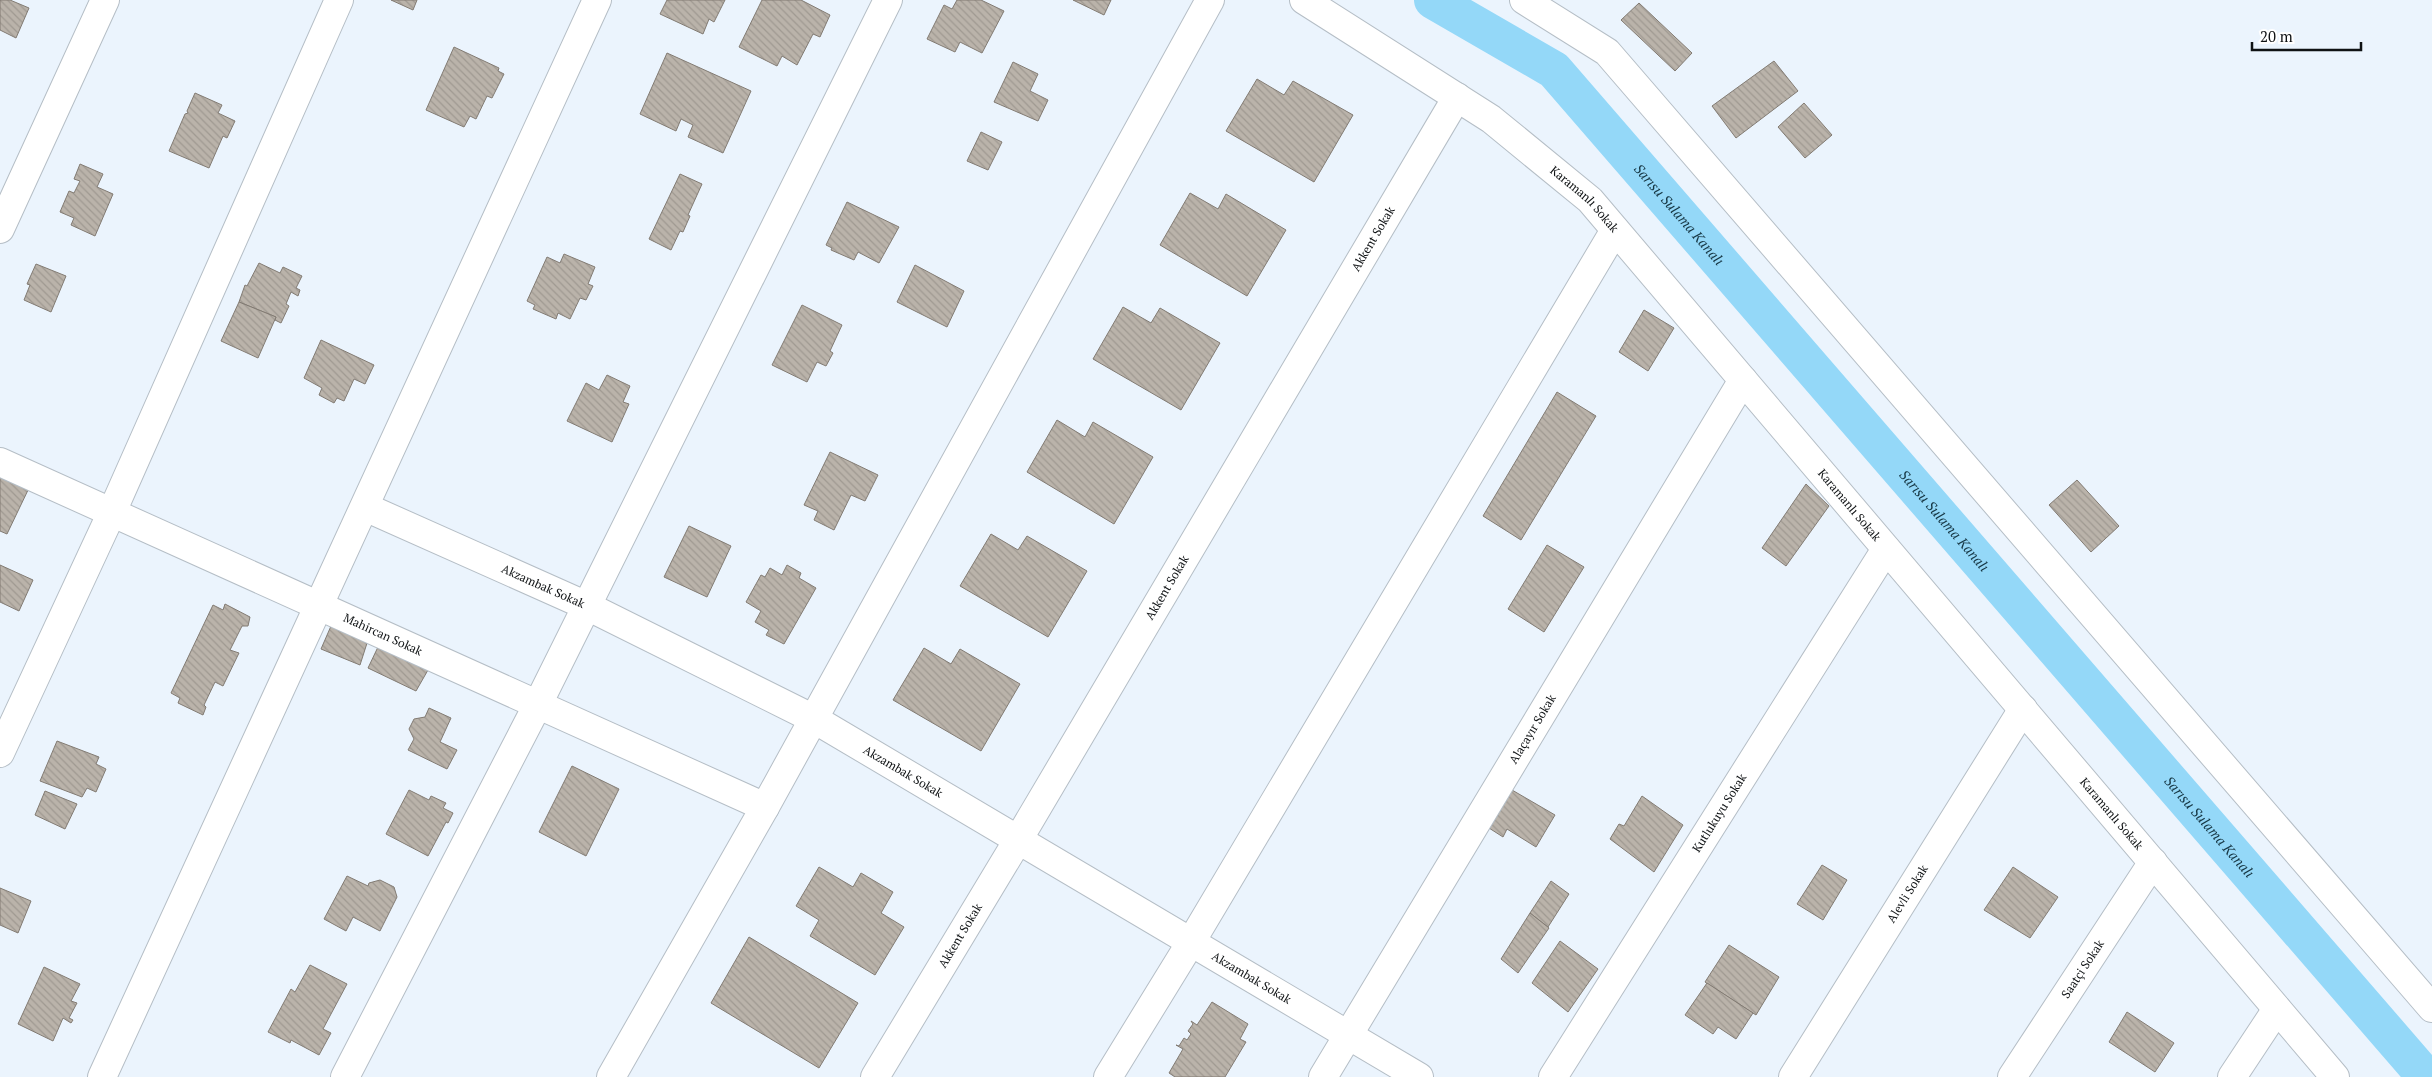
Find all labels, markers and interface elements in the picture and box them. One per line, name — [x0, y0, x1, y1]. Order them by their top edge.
scale bar — [2252, 20, 2361, 52]
text: 20 m — [2260, 26, 2293, 46]
water label: Sarısu Sulama Kanalı — [1630, 159, 1729, 269]
street label: Karamanlı Sokak — [1547, 162, 1623, 236]
street label: Akkent Sokak — [1348, 203, 1398, 274]
street label: Karamanlı Sokak — [1815, 466, 1885, 545]
water label: Sarısu Sulama Kanalı — [1895, 466, 1994, 575]
street label: Akkent Sokak — [1142, 552, 1192, 622]
street label: Akzambak Sokak — [499, 561, 588, 611]
street label: Mahircan Sokak — [341, 610, 426, 659]
street label: Alaçayır Sokak — [1505, 691, 1559, 766]
street label: Akzambak Sokak — [861, 742, 946, 801]
street label: Kutlukuyu Sokak — [1689, 770, 1750, 855]
water label: Sarısu Sulama Kanalı — [2160, 772, 2259, 881]
street label: Karamanlı Sokak — [2077, 774, 2147, 853]
street label: Alevli Sokak — [1883, 861, 1931, 925]
street label: Akkent Sokak — [935, 900, 985, 970]
street label: Saatçi Sokak — [2058, 936, 2107, 1001]
street label: Akzambak Sokak — [1209, 948, 1295, 1007]

